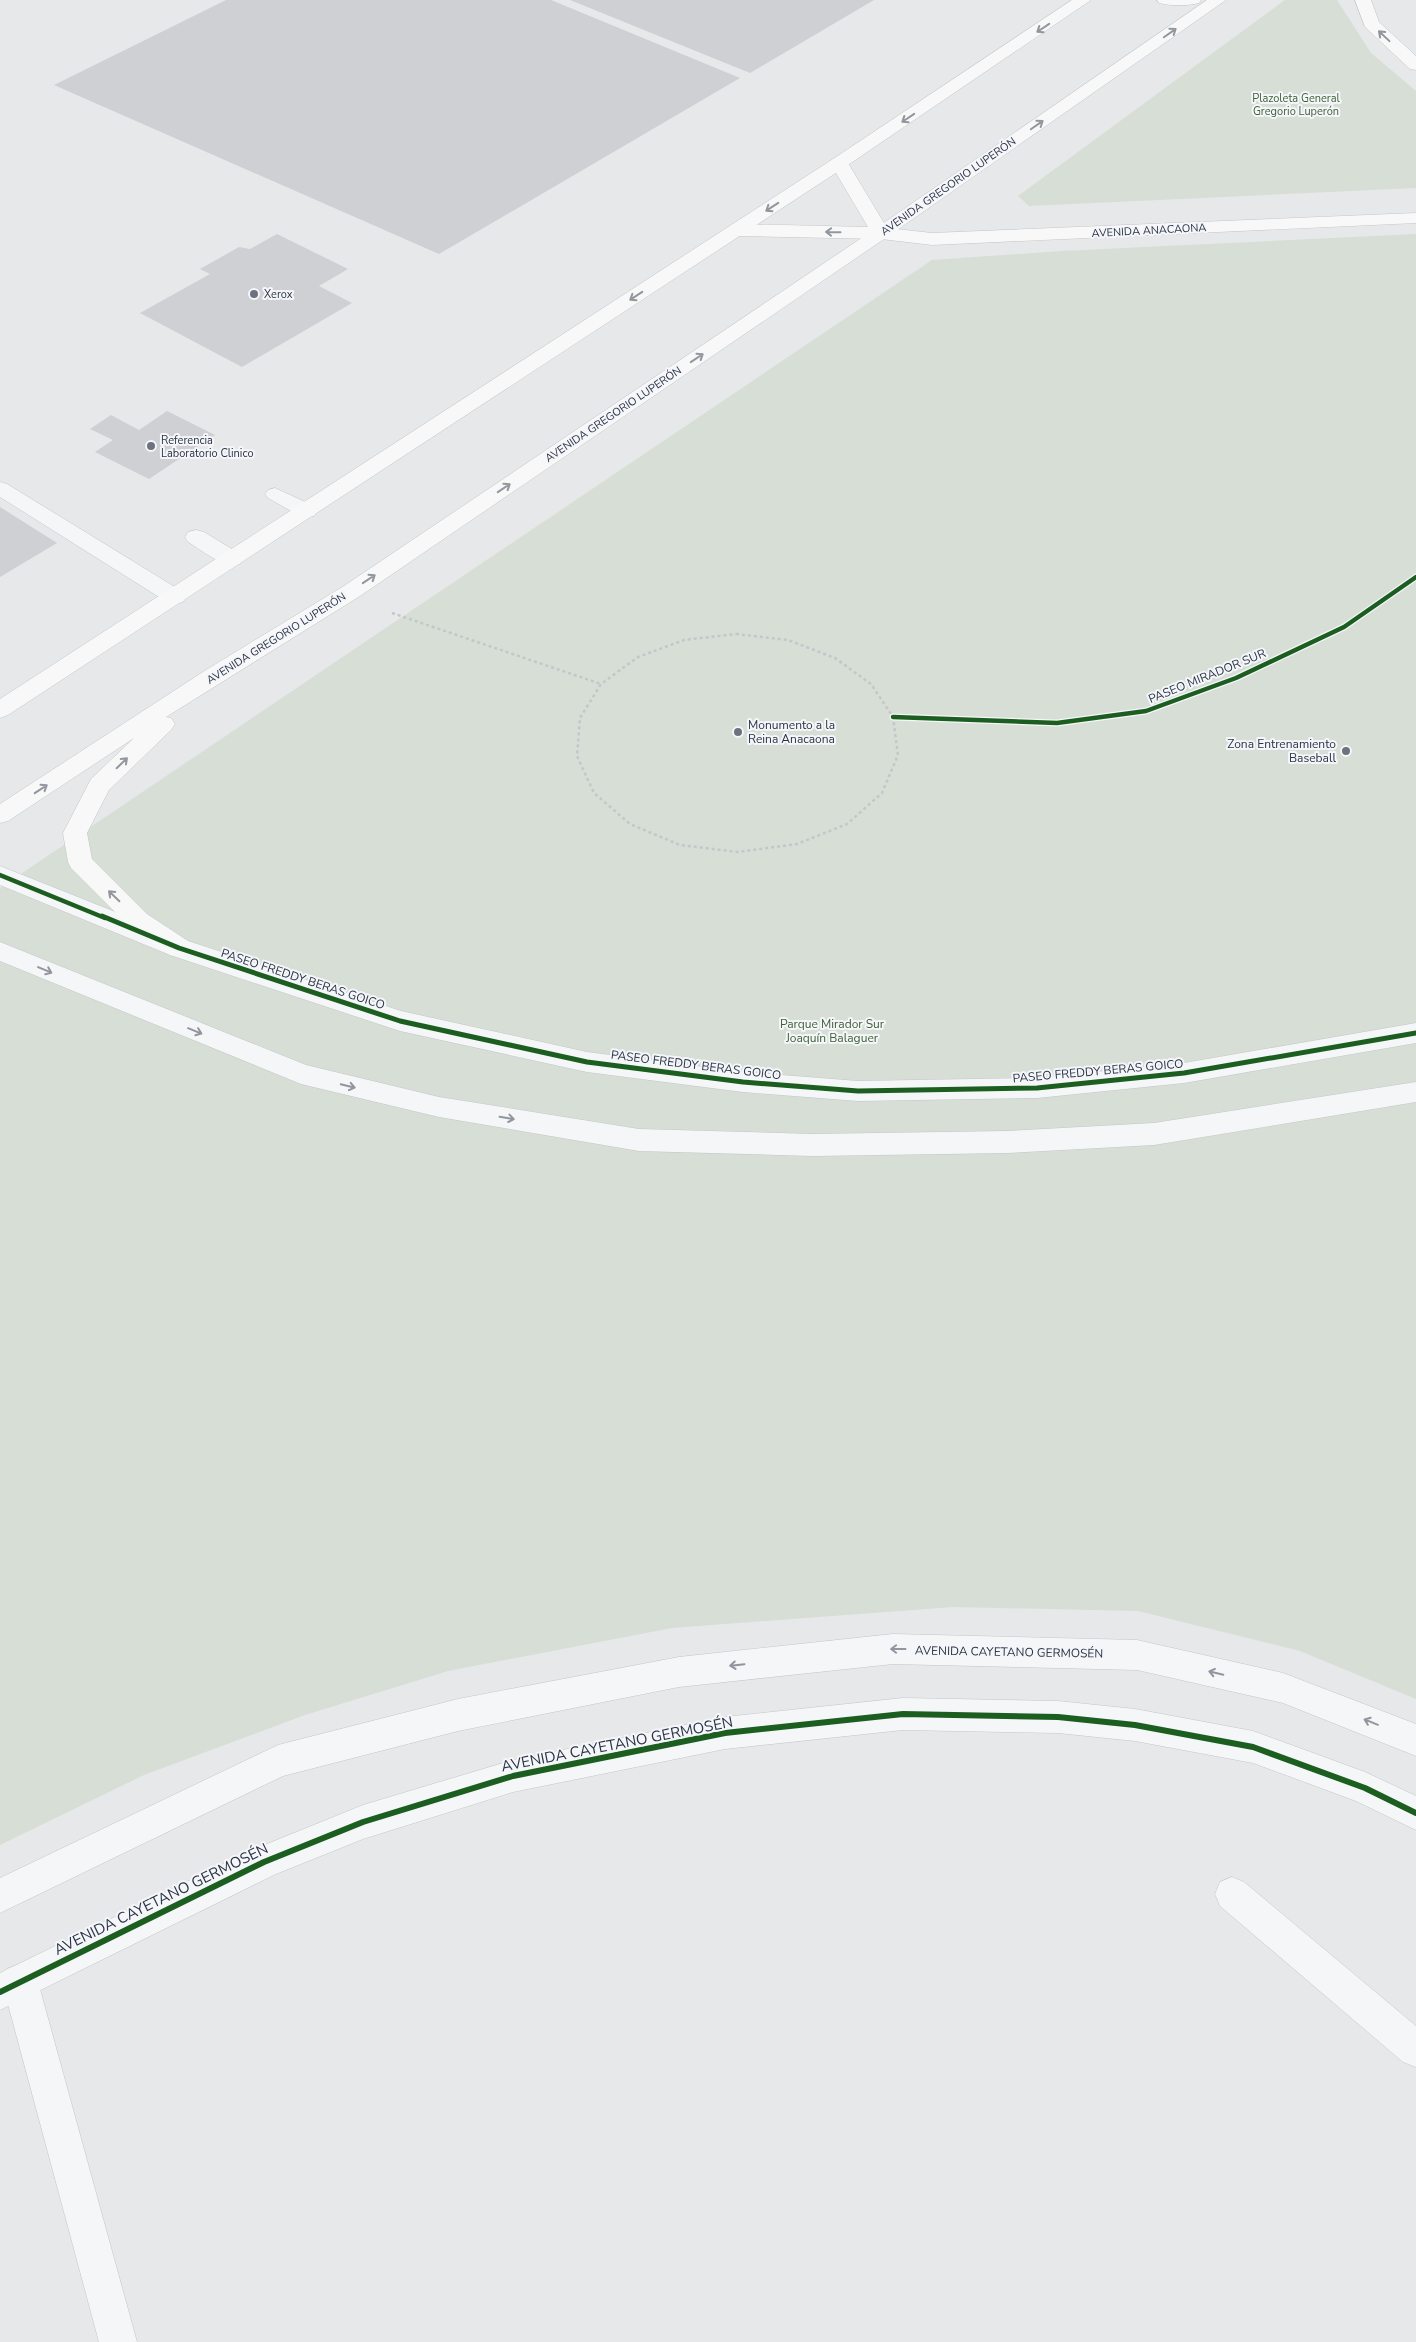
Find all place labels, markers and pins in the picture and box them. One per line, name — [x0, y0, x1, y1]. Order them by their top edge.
place label: Xerox — [264, 287, 293, 302]
marker: Xerox — [248, 288, 260, 300]
place label: Referencia Laboratorio Clinico — [161, 433, 254, 461]
marker: Referencia Laboratorio Clinico — [145, 440, 157, 452]
place label: Monumento a la Reina Anacaona — [748, 717, 835, 747]
marker: Monumento a la Reina Anacaona — [732, 726, 744, 738]
place label: Zona Entrenamiento Baseball — [1227, 736, 1336, 766]
marker: Zona Entrenamiento Baseball — [1340, 745, 1352, 757]

